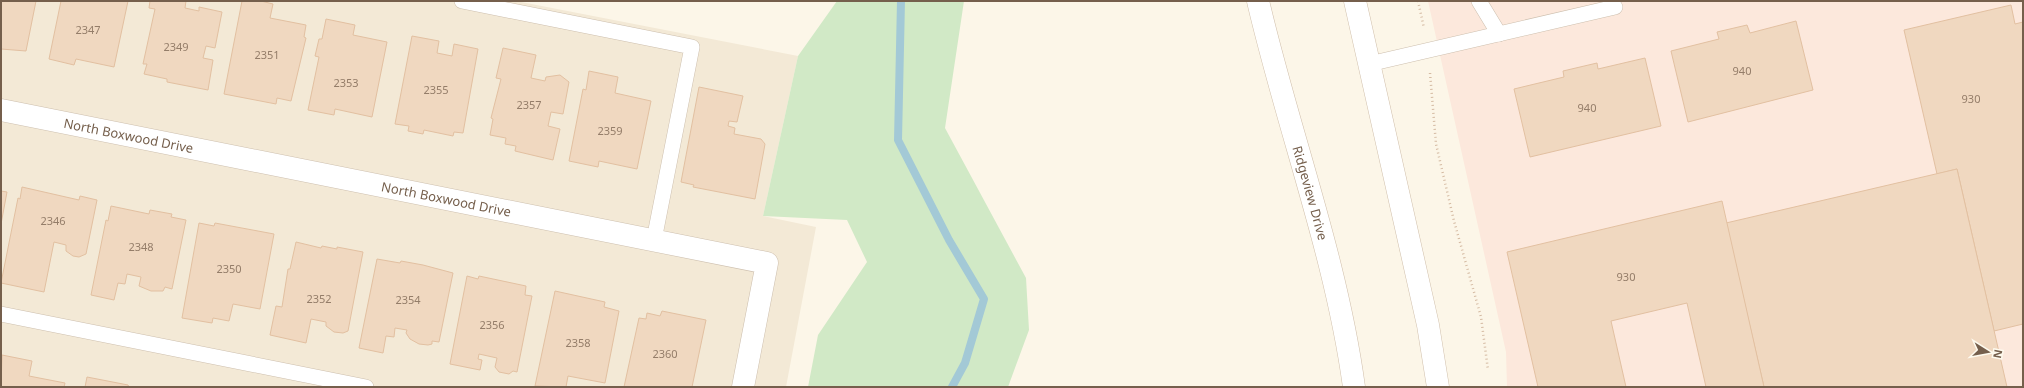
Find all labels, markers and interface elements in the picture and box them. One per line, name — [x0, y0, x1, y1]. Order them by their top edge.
house number: 2347 — [75, 22, 101, 37]
house number: 2349 — [163, 39, 189, 54]
house number: 2351 — [254, 47, 280, 62]
house number: 940 — [1733, 63, 1751, 78]
house number: 2353 — [333, 75, 359, 90]
house number: 2355 — [423, 82, 449, 97]
house number: 930 — [1962, 91, 1980, 106]
house number: 2357 — [516, 97, 542, 112]
house number: 940 — [1578, 100, 1596, 115]
street label: North Boxwood Drive — [62, 114, 195, 157]
house number: 2359 — [597, 123, 623, 138]
street label: Ridgeview Drive — [1288, 144, 1332, 242]
street label: North Boxwood Drive — [380, 177, 513, 221]
house number: 2346 — [40, 213, 66, 228]
house number: 2348 — [128, 239, 154, 254]
house number: 2350 — [216, 261, 242, 276]
house number: 930 — [1617, 269, 1635, 284]
house number: 2352 — [306, 291, 332, 306]
house number: 2354 — [395, 292, 421, 307]
house number: 2356 — [479, 317, 505, 332]
north arrow — [1968, 332, 2008, 372]
house number: 2358 — [565, 335, 591, 350]
house number: 2360 — [652, 346, 678, 361]
text: N — [1990, 348, 2007, 360]

